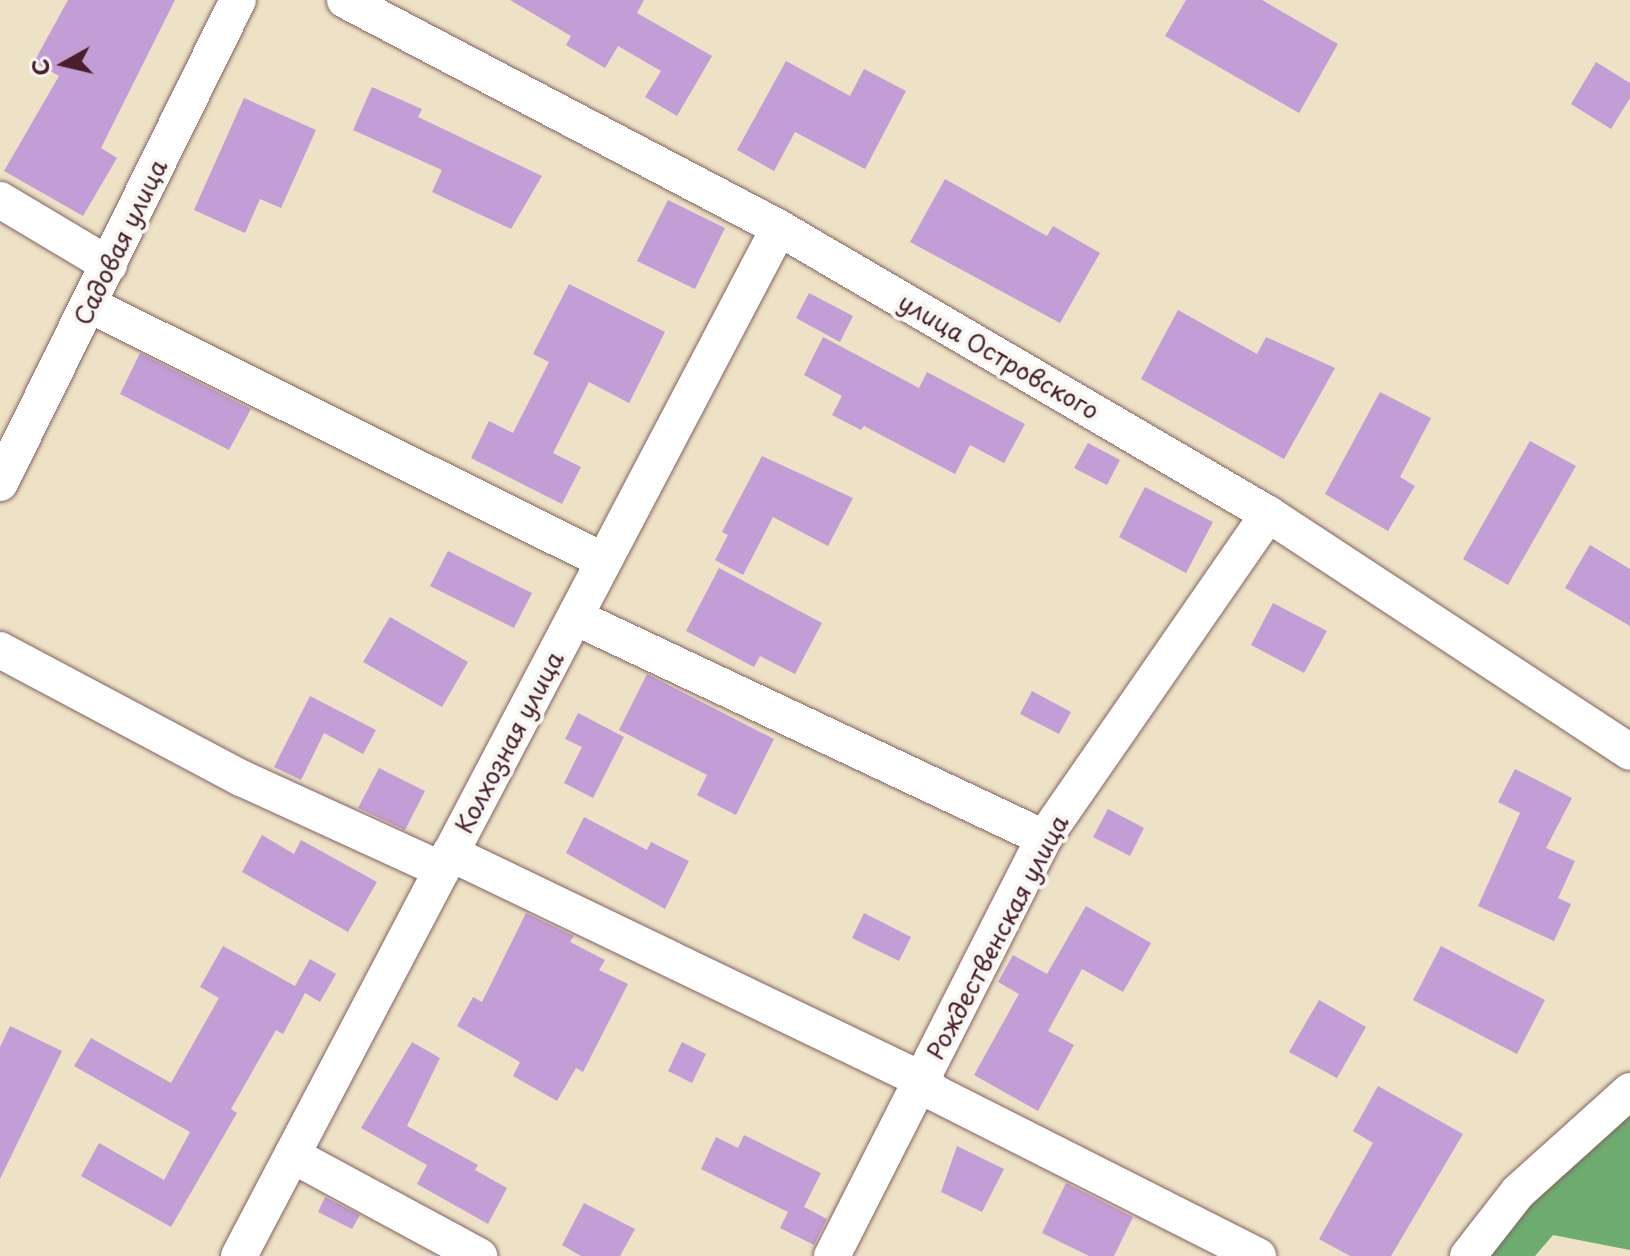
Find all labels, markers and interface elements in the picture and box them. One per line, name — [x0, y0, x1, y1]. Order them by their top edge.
north arrow — [24, 24, 104, 104]
text: С — [22, 57, 57, 78]
street label: Садовая улица — [67, 154, 173, 330]
street label: улица Островского — [893, 287, 1105, 425]
street label: Колхозная улица — [449, 646, 569, 838]
street label: Рождественская улица — [920, 809, 1074, 1065]

